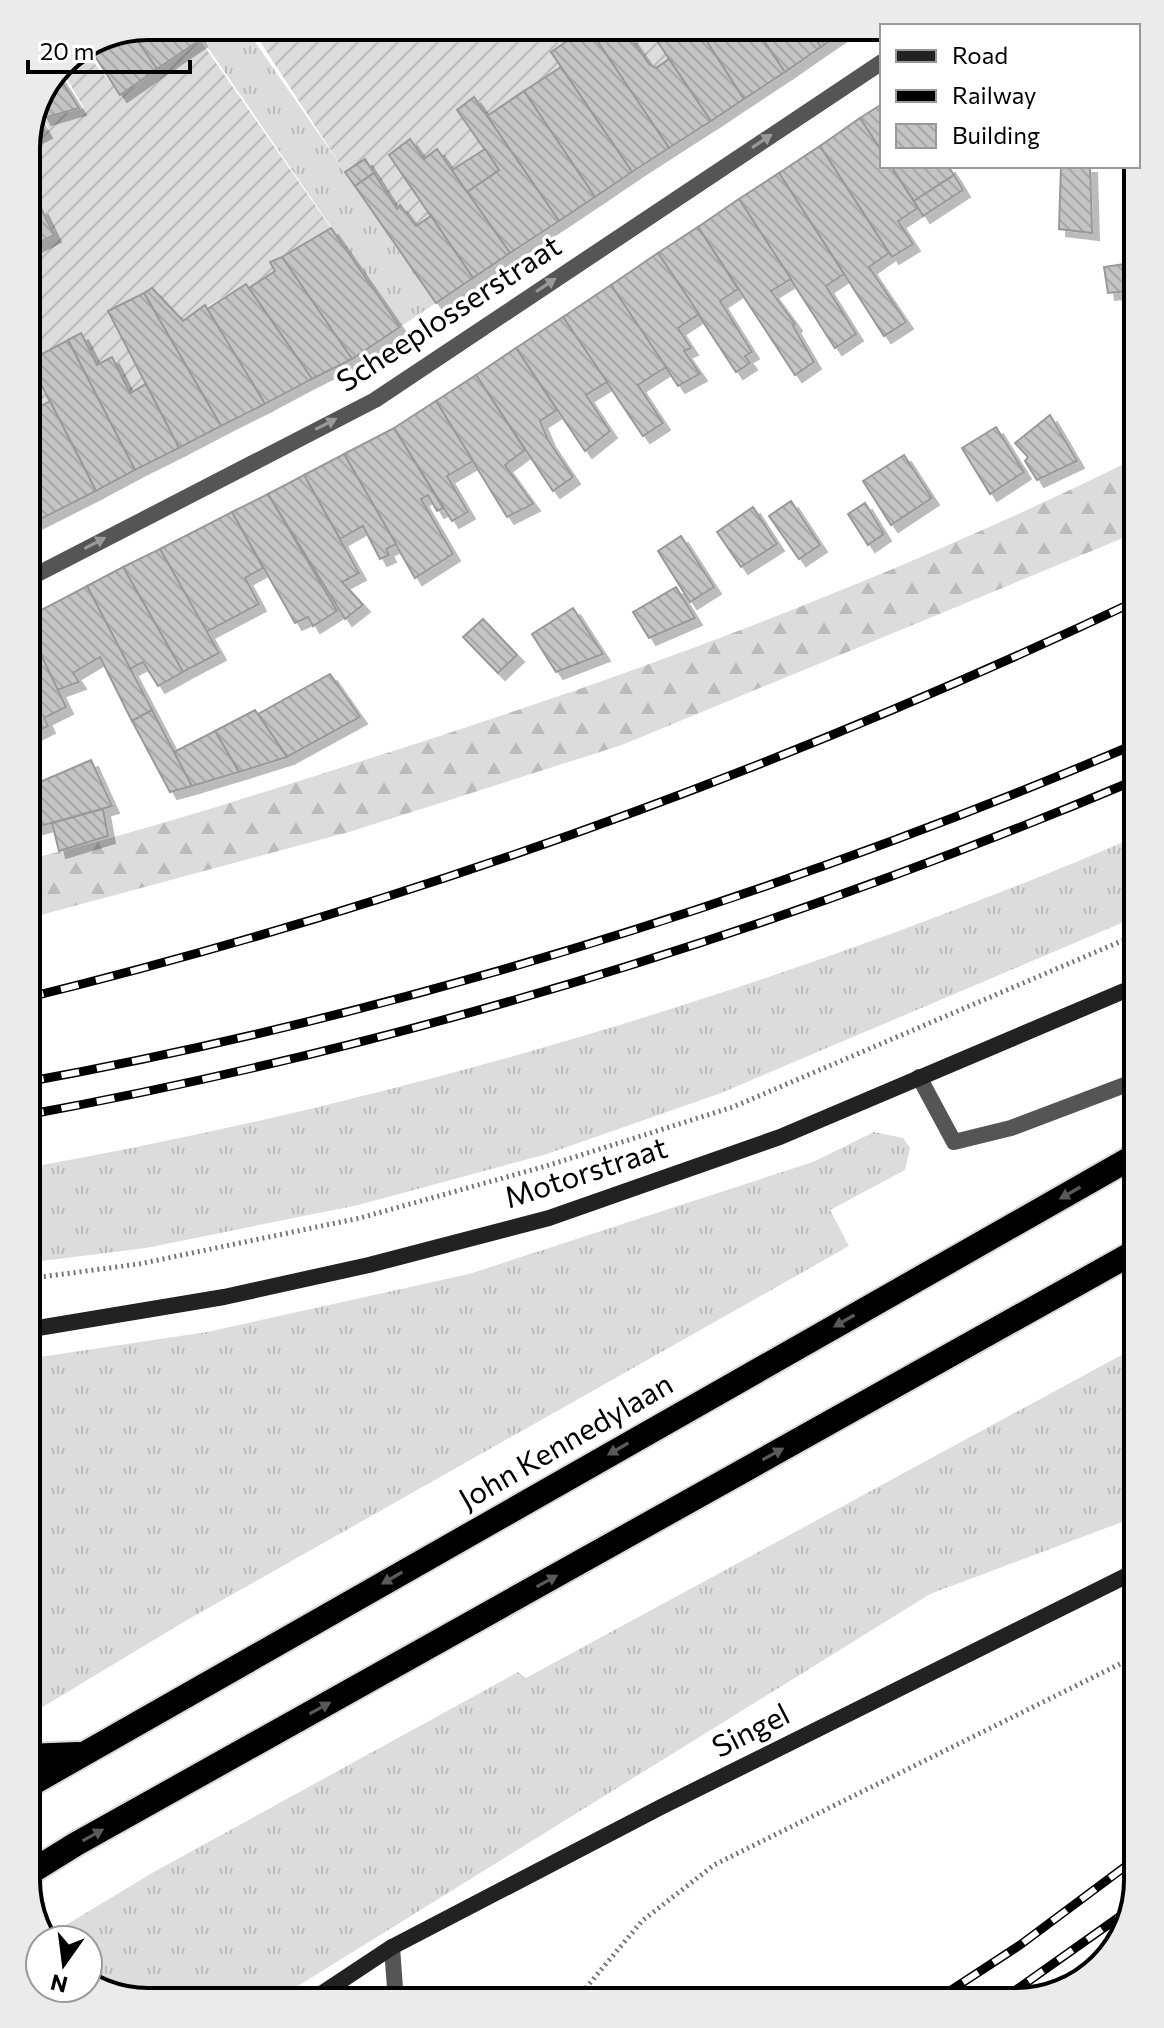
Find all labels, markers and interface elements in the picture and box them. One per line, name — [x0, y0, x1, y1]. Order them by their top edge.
scale bar — [28, 24, 190, 74]
legend — [880, 24, 1140, 168]
text: 20 m — [40, 36, 94, 65]
text: Road — [952, 40, 1008, 69]
text: Railway — [952, 80, 1037, 109]
text: Building — [952, 120, 1040, 149]
one-way arrow — [752, 134, 773, 149]
street label: Scheeplosserstraat — [329, 226, 567, 398]
one-way arrow — [535, 278, 556, 293]
one-way arrow — [315, 418, 338, 431]
one-way arrow — [84, 536, 106, 550]
street label: Motorstraat — [499, 1127, 671, 1214]
one-way arrow — [1059, 1186, 1081, 1200]
one-way arrow — [833, 1314, 855, 1328]
street label: John Kennedylaan — [451, 1364, 678, 1516]
one-way arrow — [607, 1442, 629, 1456]
one-way arrow — [762, 1447, 785, 1461]
one-way arrow — [380, 1571, 403, 1585]
one-way arrow — [535, 1574, 558, 1588]
street label: Singel — [705, 1694, 795, 1764]
one-way arrow — [308, 1701, 331, 1715]
one-way arrow — [81, 1828, 104, 1841]
north arrow — [24, 1924, 104, 2004]
text: N — [48, 1969, 70, 1999]

